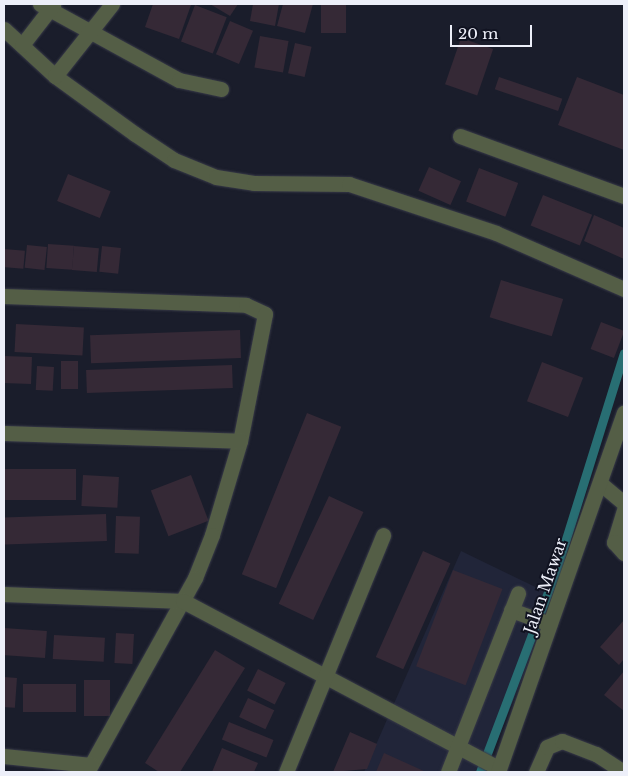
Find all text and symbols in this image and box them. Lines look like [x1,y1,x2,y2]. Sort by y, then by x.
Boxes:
scale bar [453,15,536,47]
text: 20 m [458,24,498,43]
street label: Jalan Mawar [520,535,570,637]

